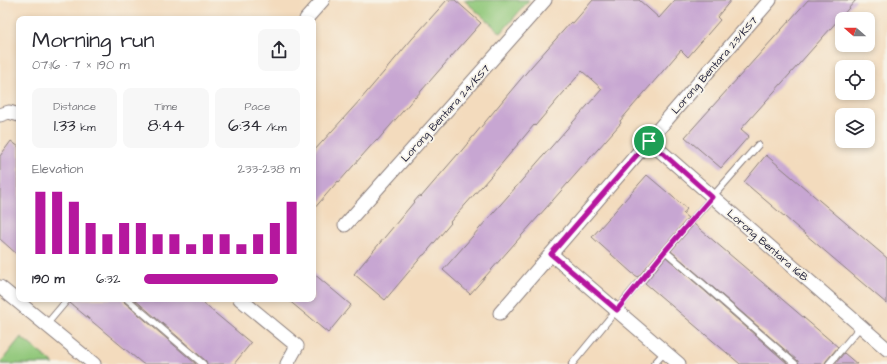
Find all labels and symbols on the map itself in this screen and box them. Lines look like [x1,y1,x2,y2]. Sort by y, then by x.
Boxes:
north arrow [835,12,875,52]
street label: Lorong Bentara 23/KS7 [668,13,762,118]
street label: Lorong Bentara 24/KS7 [398,61,494,166]
pin [632,124,666,158]
street label: Lorong Bentara 16B [723,206,812,286]

